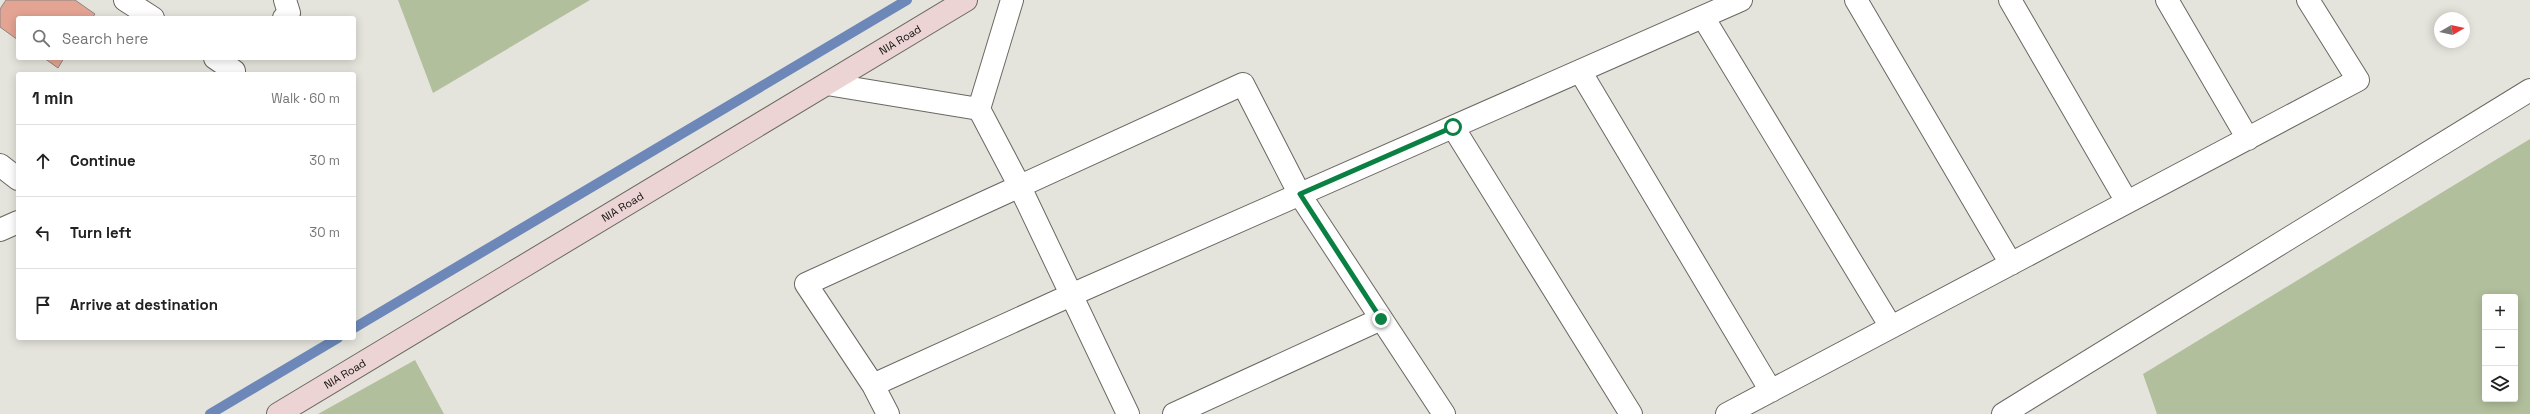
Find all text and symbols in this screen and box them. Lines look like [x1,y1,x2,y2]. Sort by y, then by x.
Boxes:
north arrow [2434,12,2470,48]
search box [16,16,356,60]
street label: NIA Road [876,22,924,58]
icon: search [30,27,52,49]
text: Search here [62,29,148,48]
text: 1 min [32,87,74,109]
text: Walk · 60 m [271,90,340,107]
route start [1444,118,1462,136]
icon: ahead [32,150,54,172]
text: Continue [70,151,136,170]
text: 30 m [309,152,340,169]
street label: NIA Road [599,189,646,225]
icon: left [32,222,54,244]
text: Turn left [70,223,132,242]
text: 30 m [309,224,340,241]
icon: arrive [32,294,54,316]
map controls [2482,294,2518,402]
button: + [2482,294,2518,330]
text: Arrive at destination [70,295,218,314]
route end [1372,310,1390,328]
button: − [2482,330,2518,366]
street label: NIA Road [321,356,368,392]
button: layers [2482,366,2518,402]

